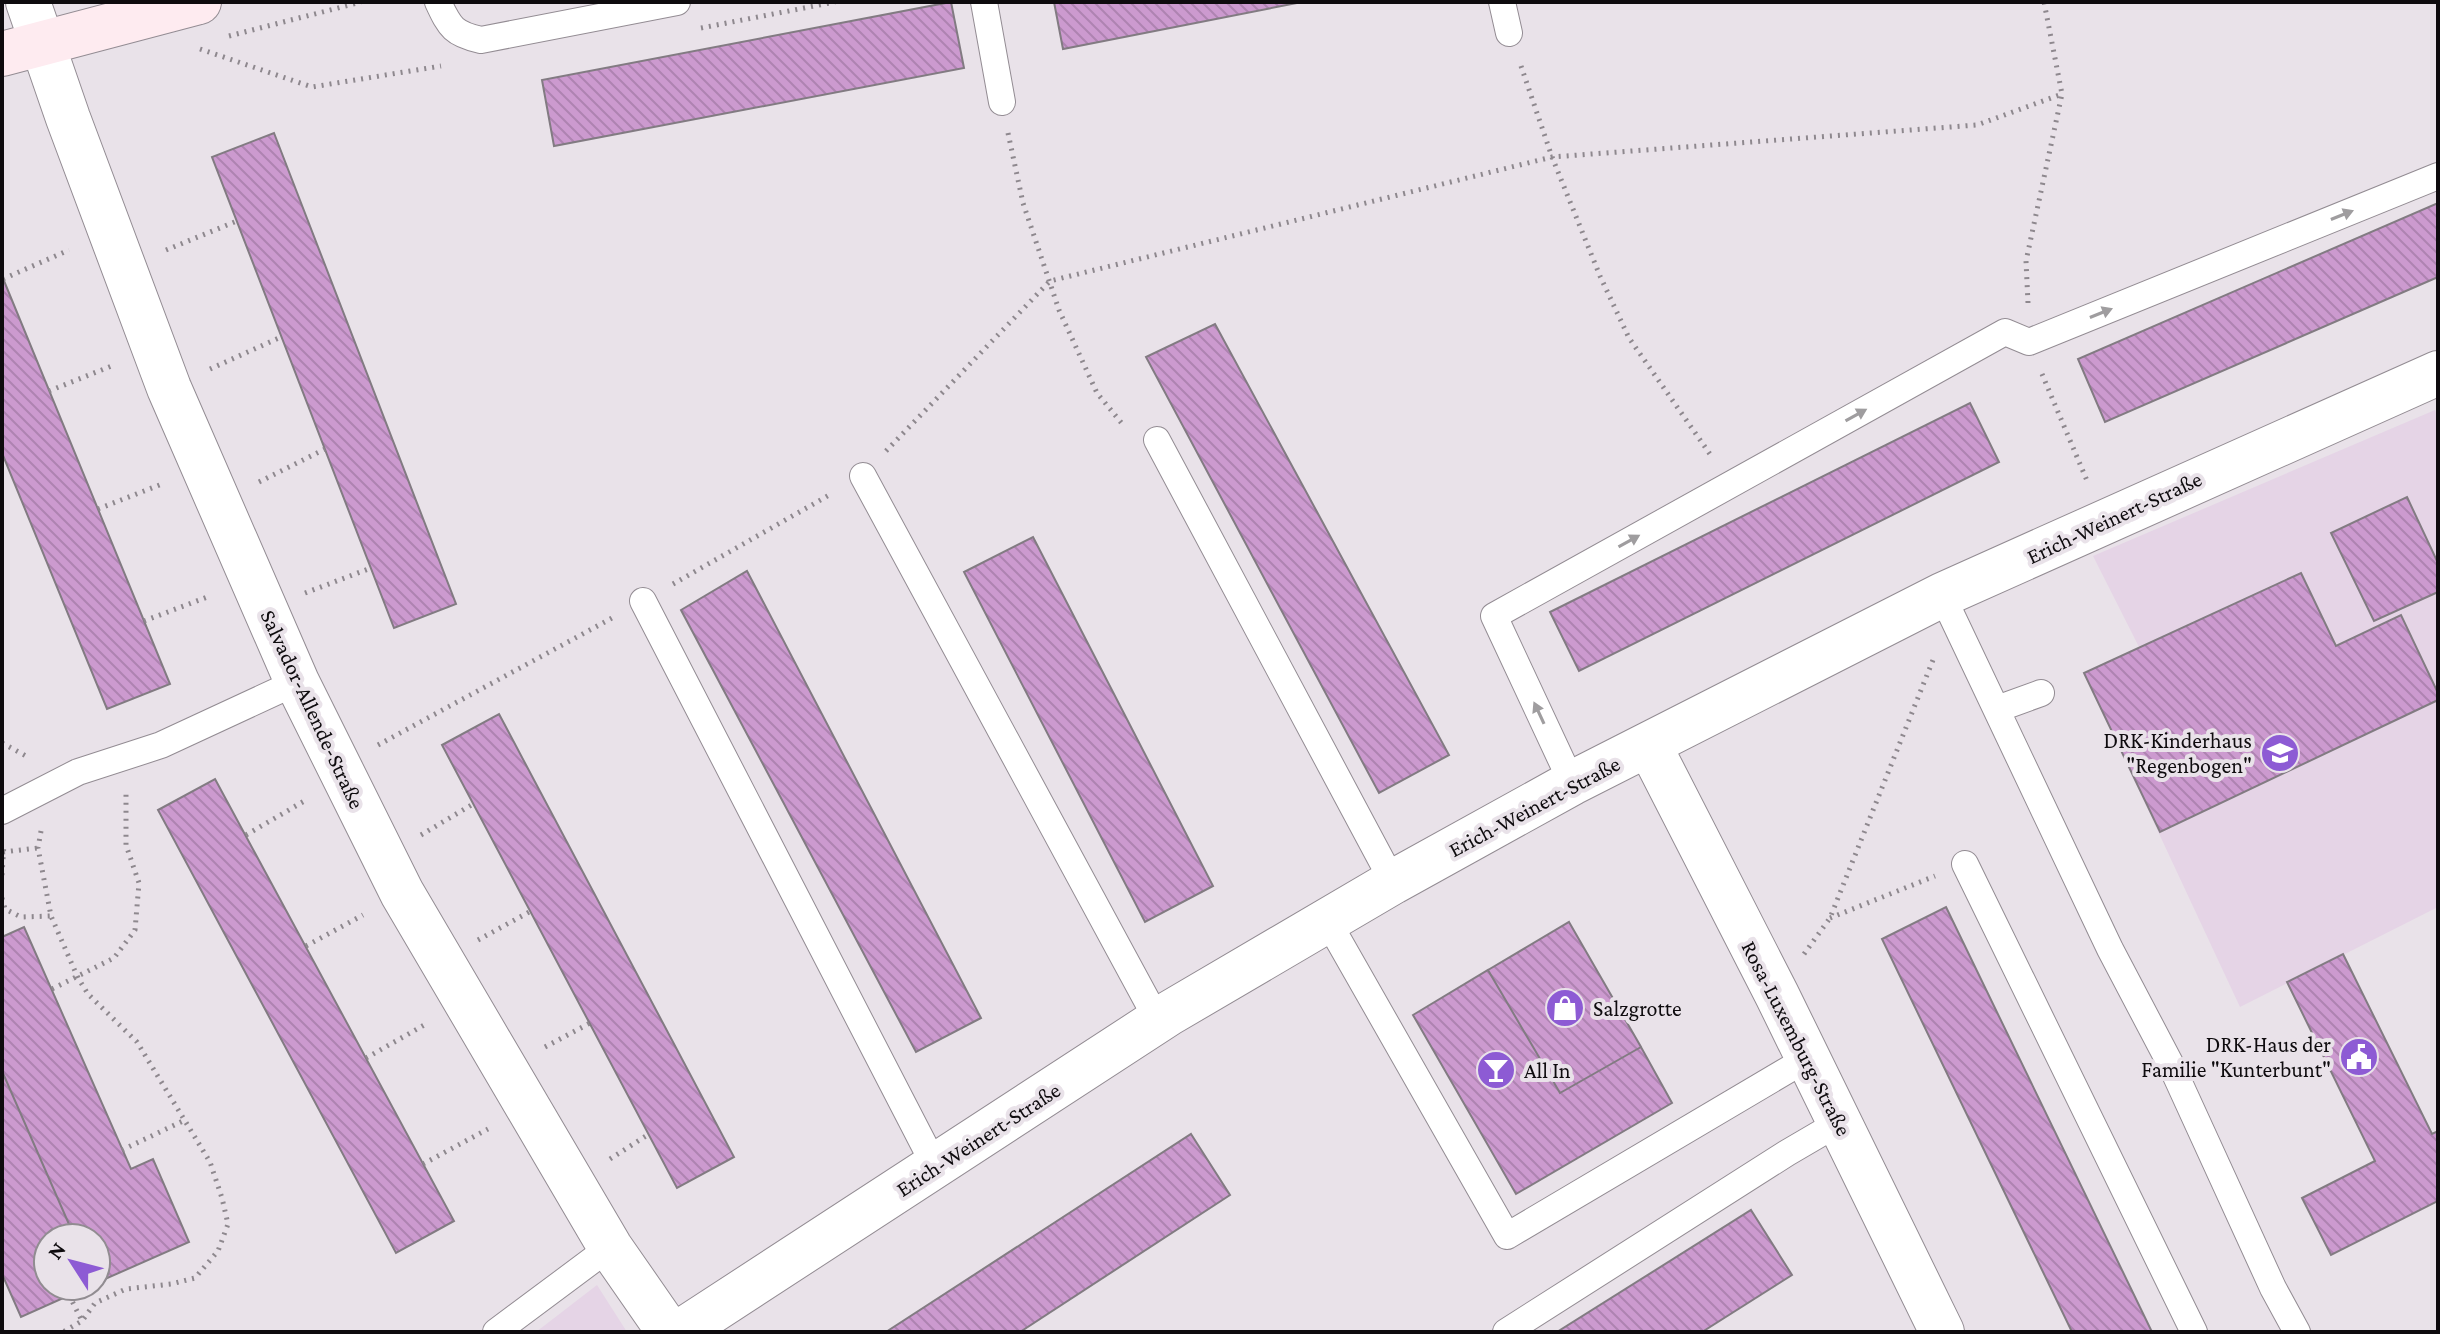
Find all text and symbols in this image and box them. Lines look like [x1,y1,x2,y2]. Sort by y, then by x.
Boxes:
one-way arrow [2330,208,2354,221]
one-way arrow [2089,306,2113,319]
one-way arrow [1844,408,1867,422]
street label: Erich-Weinert-Straße [2023,466,2206,569]
one-way arrow [1617,534,1640,548]
street label: Salvador-Allende-Straße [255,606,370,813]
one-way arrow [1532,701,1546,724]
place label: DRK-Kinderhaus "Regenbogen" [2104,728,2252,778]
school or university icon: DRK-Kinderhaus "Regenbogen" [2259,732,2301,774]
street label: Erich-Weinert-Straße [1444,751,1624,862]
street label: Rosa-Luxemburg-Straße [1736,937,1857,1140]
shop icon: Salzgrotte [1544,987,1586,1029]
place label: Salzgrotte [1593,996,1682,1021]
place label: DRK-Haus der Familie "Kunterbunt" [2141,1032,2331,1082]
public building icon: DRK-Haus der Familie "Kunterbunt" [2338,1036,2380,1078]
bar icon: All In [1475,1049,1517,1091]
place label: All In [1524,1058,1571,1083]
street label: Erich-Weinert-Straße [892,1077,1065,1202]
north arrow [32,1222,112,1302]
text: N [42,1237,71,1264]

